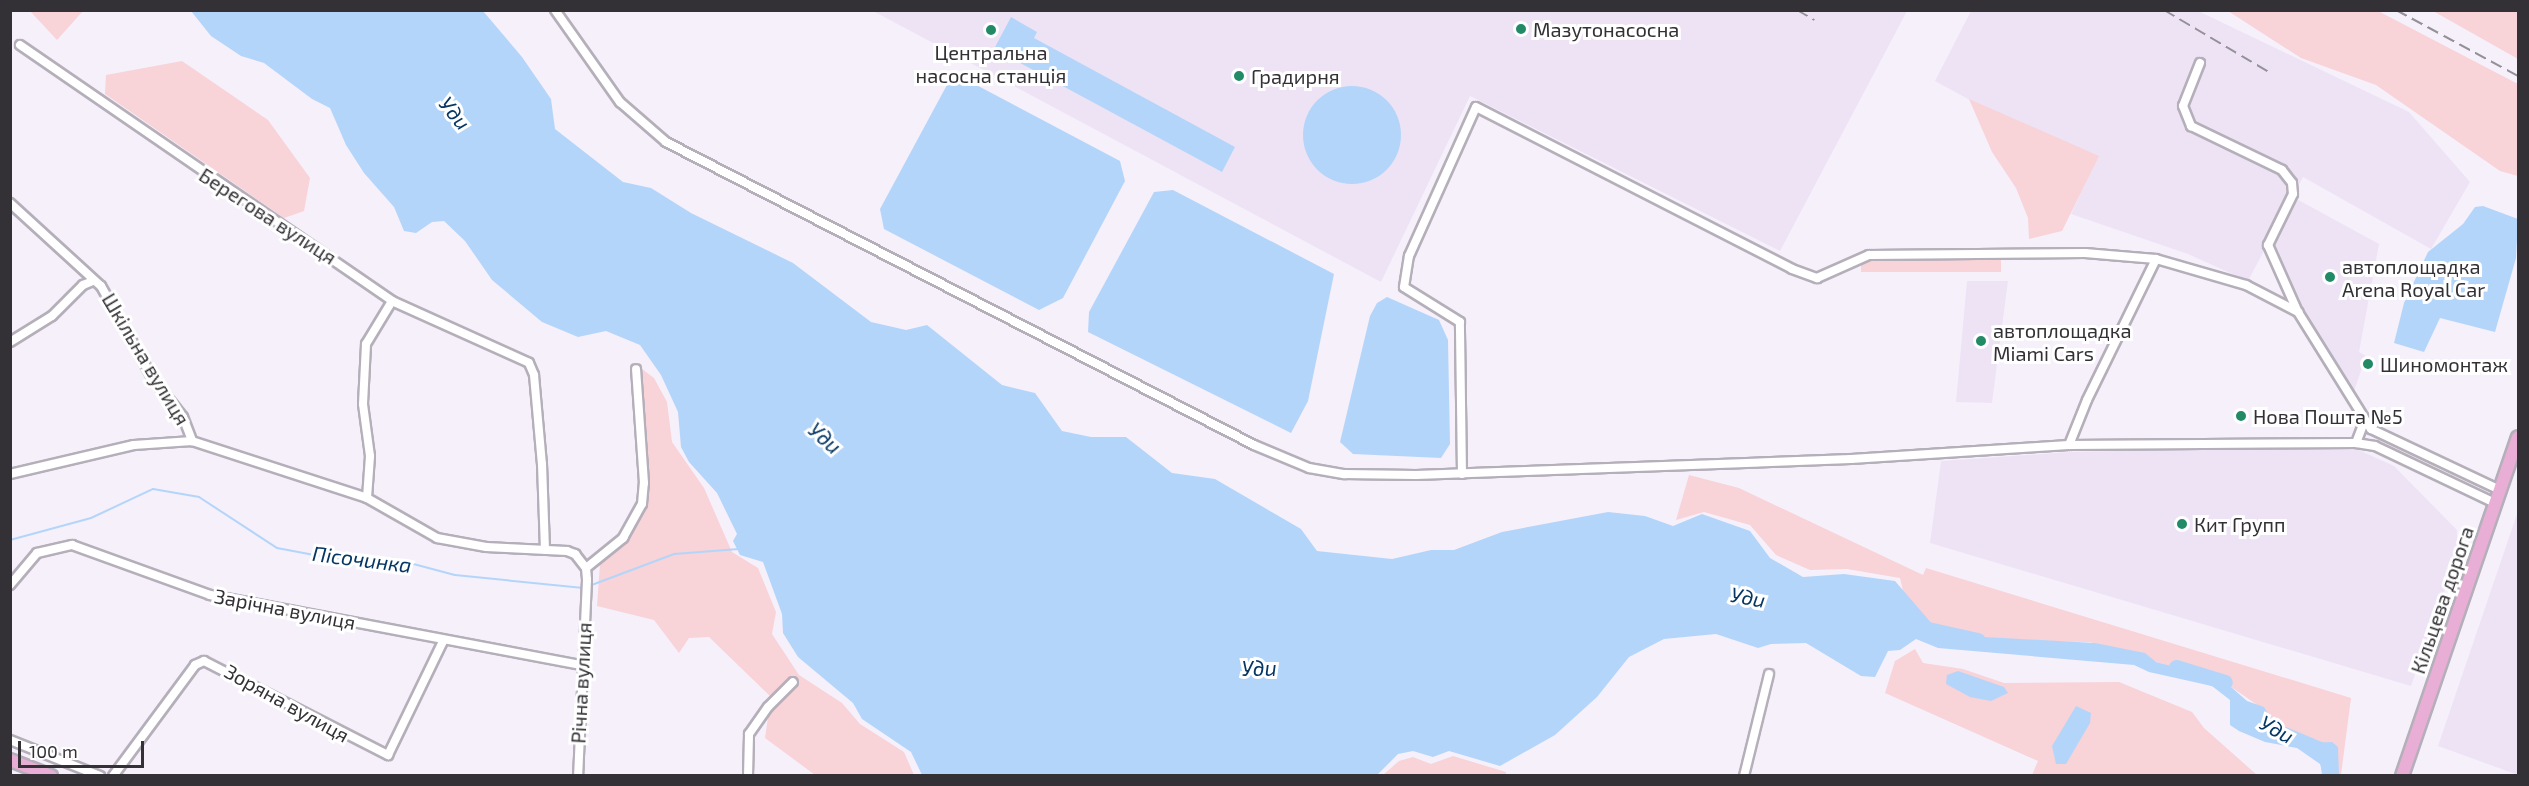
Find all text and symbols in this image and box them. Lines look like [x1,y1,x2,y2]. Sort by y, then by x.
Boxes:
place label: Мазутонасосна [1533,17,1679,41]
marker: Мазутонасосна [1514,22,1528,36]
marker: Центральна насосна станція [984,23,998,37]
place label: Центральна насосна станція [916,40,1066,87]
place label: Градирня [1251,64,1340,88]
marker: Градирня [1232,69,1246,83]
water label: Уди [434,91,476,135]
street label: Берегова вулиця [195,163,341,269]
place label: автоплощадка Arena Royal Car [2342,254,2486,301]
marker: автоплощадка Arena Royal Car [2323,270,2337,284]
street label: Шкільна вулиця [97,289,195,429]
place label: автоплощадка Miami Cars [1993,318,2131,365]
marker: автоплощадка Miami Cars [1974,334,1988,348]
place label: Шиномонтаж [2380,352,2508,376]
marker: Шиномонтаж [2361,357,2375,371]
place label: Нова Пошта №5 [2253,404,2403,428]
marker: Нова Пошта №5 [2234,409,2248,423]
water label: Уди [803,417,847,459]
place label: Кит Групп [2194,512,2286,536]
marker: Кит Групп [2175,517,2189,531]
street label: Кільцева дорога [2406,523,2478,677]
water label: Пісочинка [311,540,413,578]
water label: Уди [1728,581,1768,613]
street label: Зарічна вулиця [212,584,358,634]
street label: Річна вулиця [566,622,596,744]
water label: Уди [1241,655,1277,681]
street label: Зоряна вулиця [221,659,353,747]
water label: Уди [2255,709,2299,749]
scale bar [21,729,147,767]
text: 100 m [29,740,78,762]

